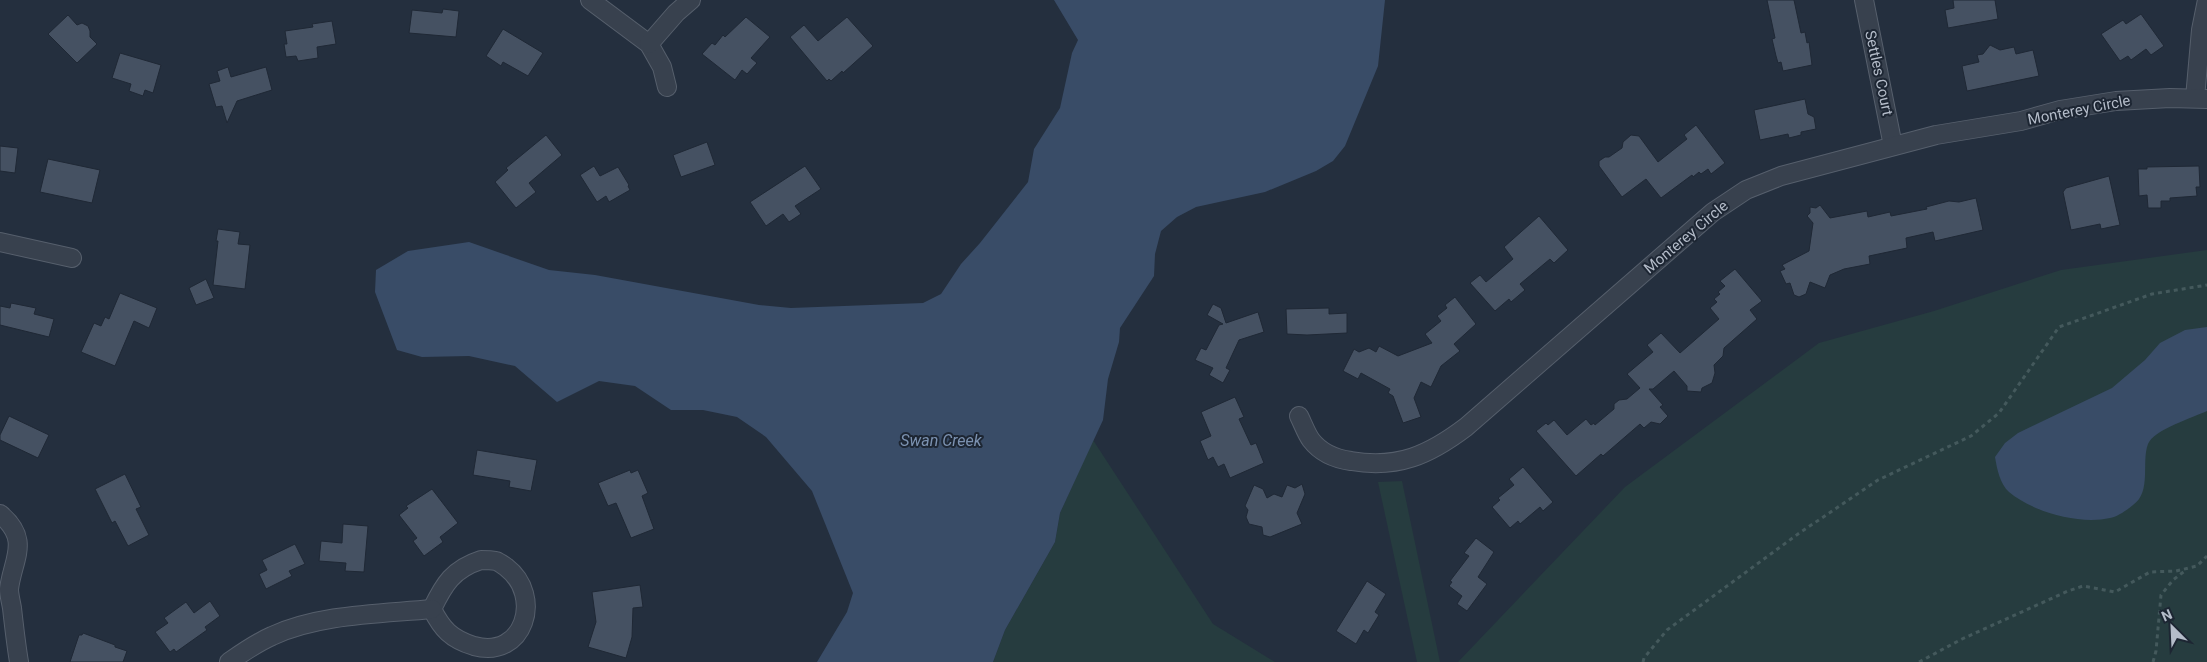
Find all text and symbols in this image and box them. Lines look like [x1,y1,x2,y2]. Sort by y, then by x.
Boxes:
street label: Settles Court [1861,29,1897,117]
street label: Monterey Circle [2026,91,2132,129]
street label: Monterey Circle [1640,197,1732,277]
water label: Swan Creek [900,431,983,450]
north arrow [2147,602,2197,652]
text: N [2159,606,2174,624]

